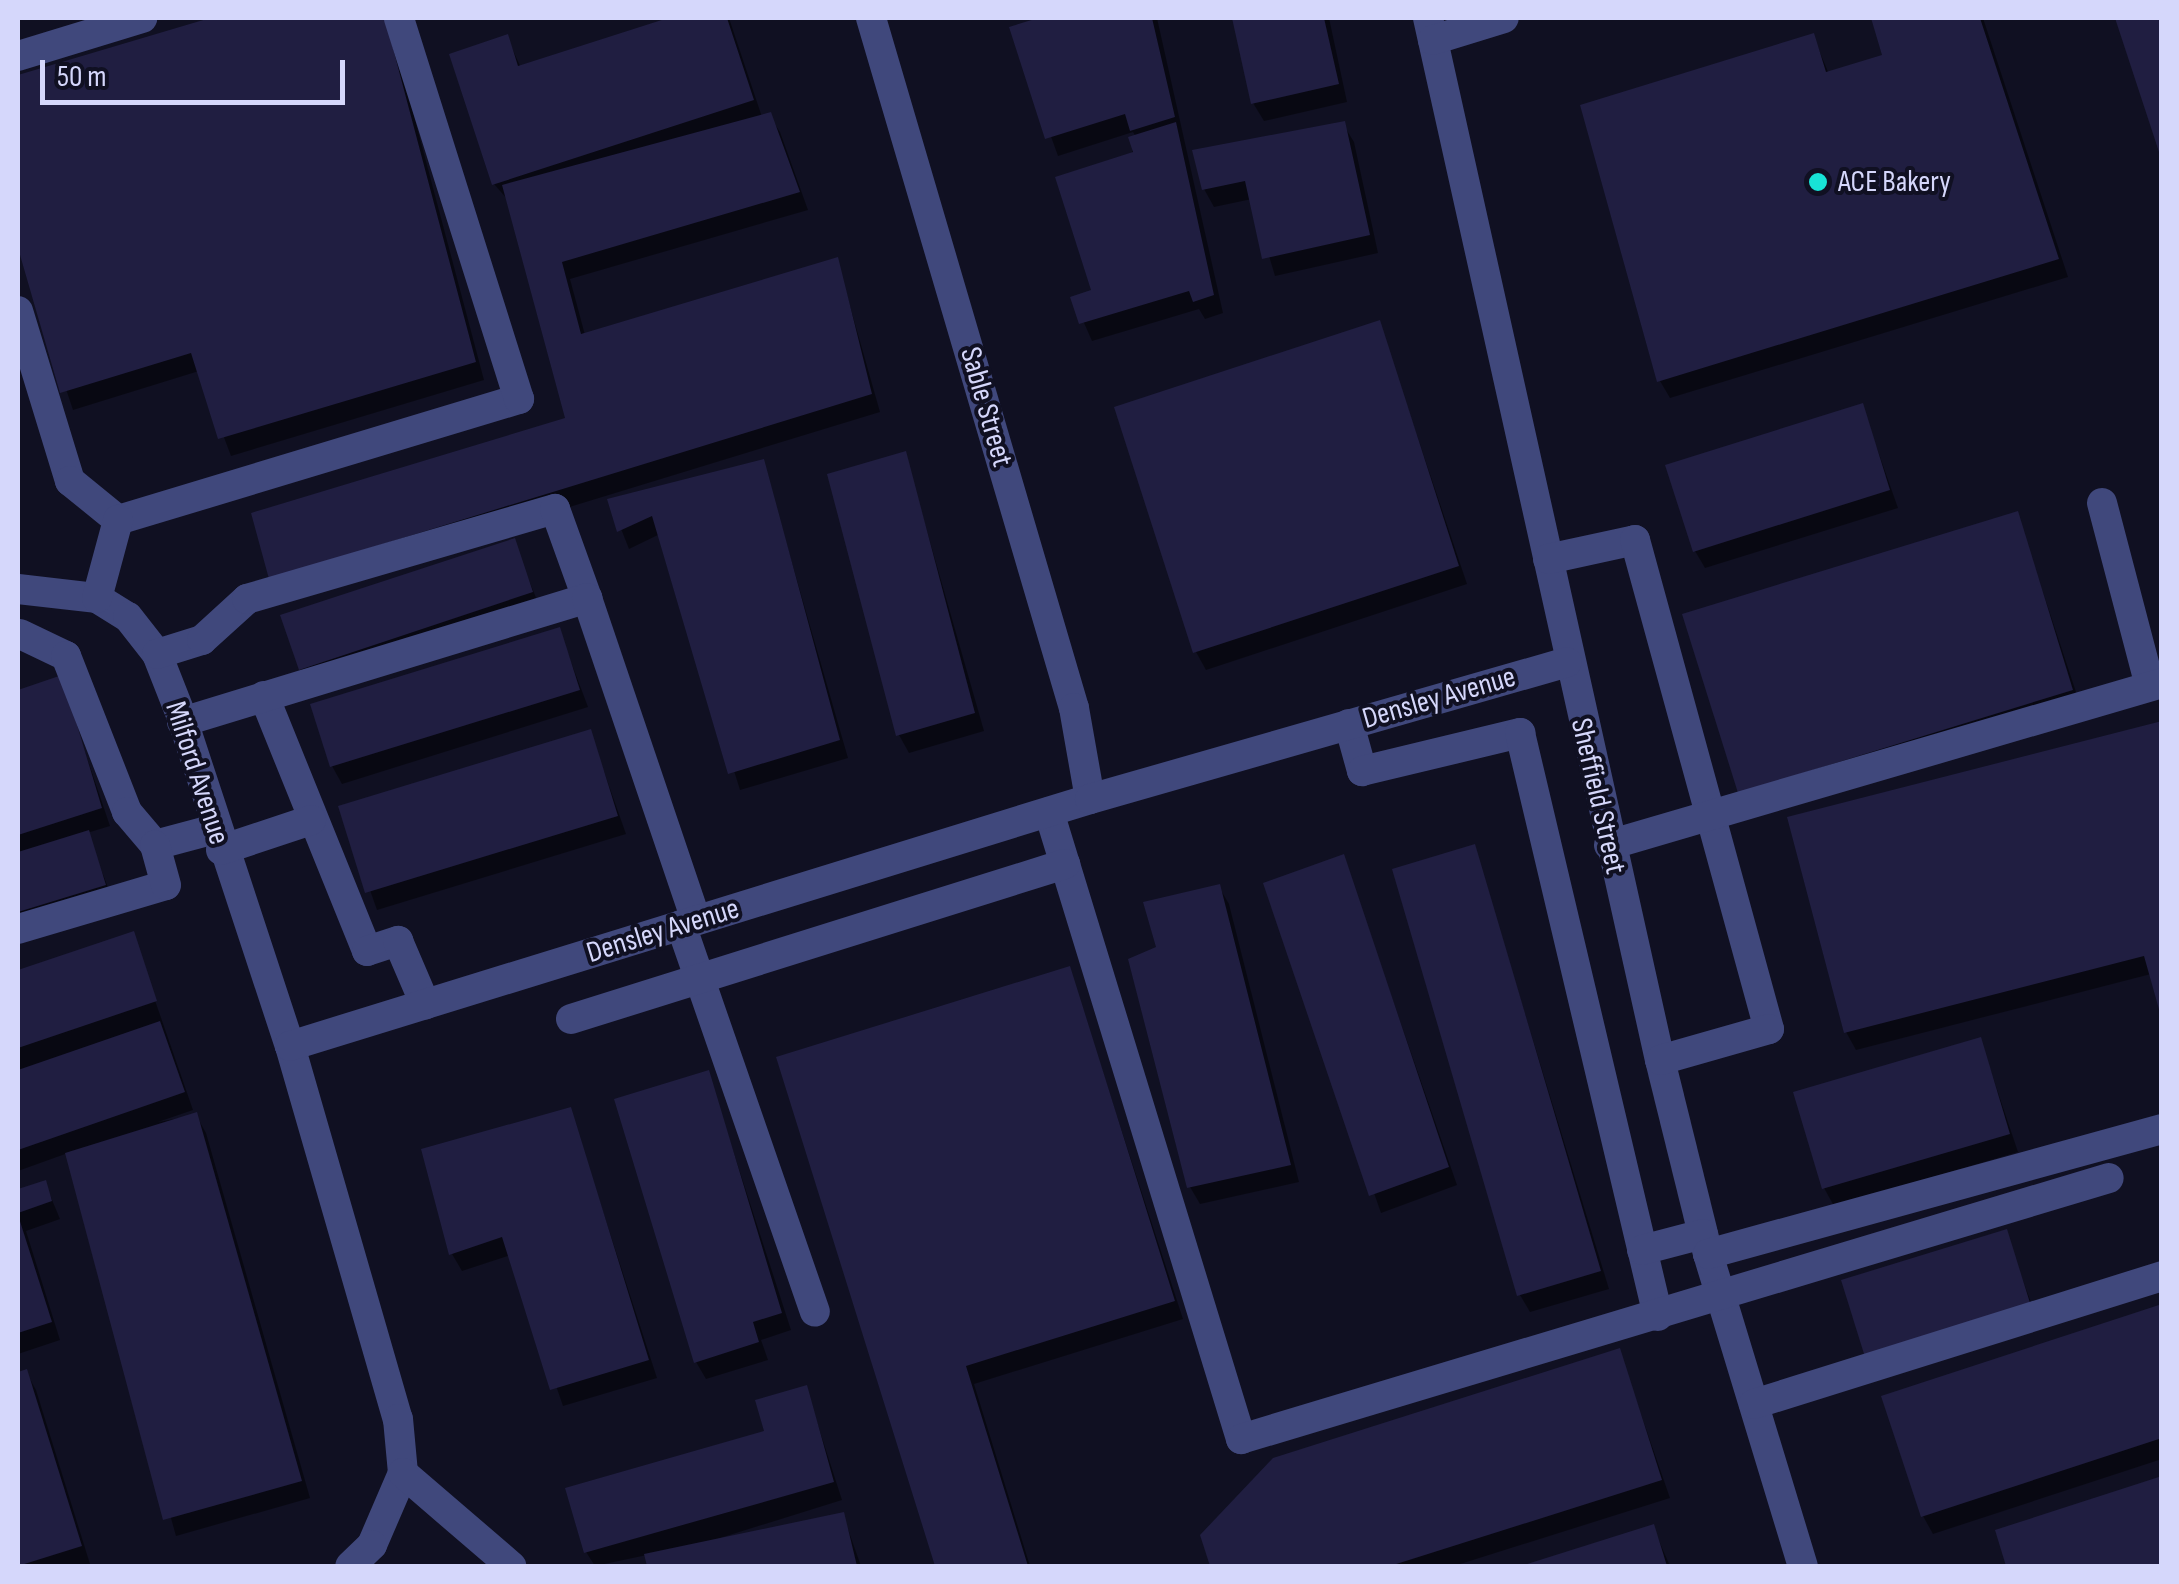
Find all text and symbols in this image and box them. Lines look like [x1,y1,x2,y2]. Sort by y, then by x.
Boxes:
scale bar [45,40,350,102]
text: 50 m [57,59,106,95]
place label: ACE Bakery [1838,164,1951,200]
marker: ACE Bakery [1807,171,1829,193]
street label: Sable Street [952,343,1020,471]
street label: Densley Avenue [1358,659,1520,737]
street label: Milford Avenue [157,697,237,849]
street label: Sheffield Street [1563,715,1633,877]
street label: Densley Avenue [582,891,744,971]

